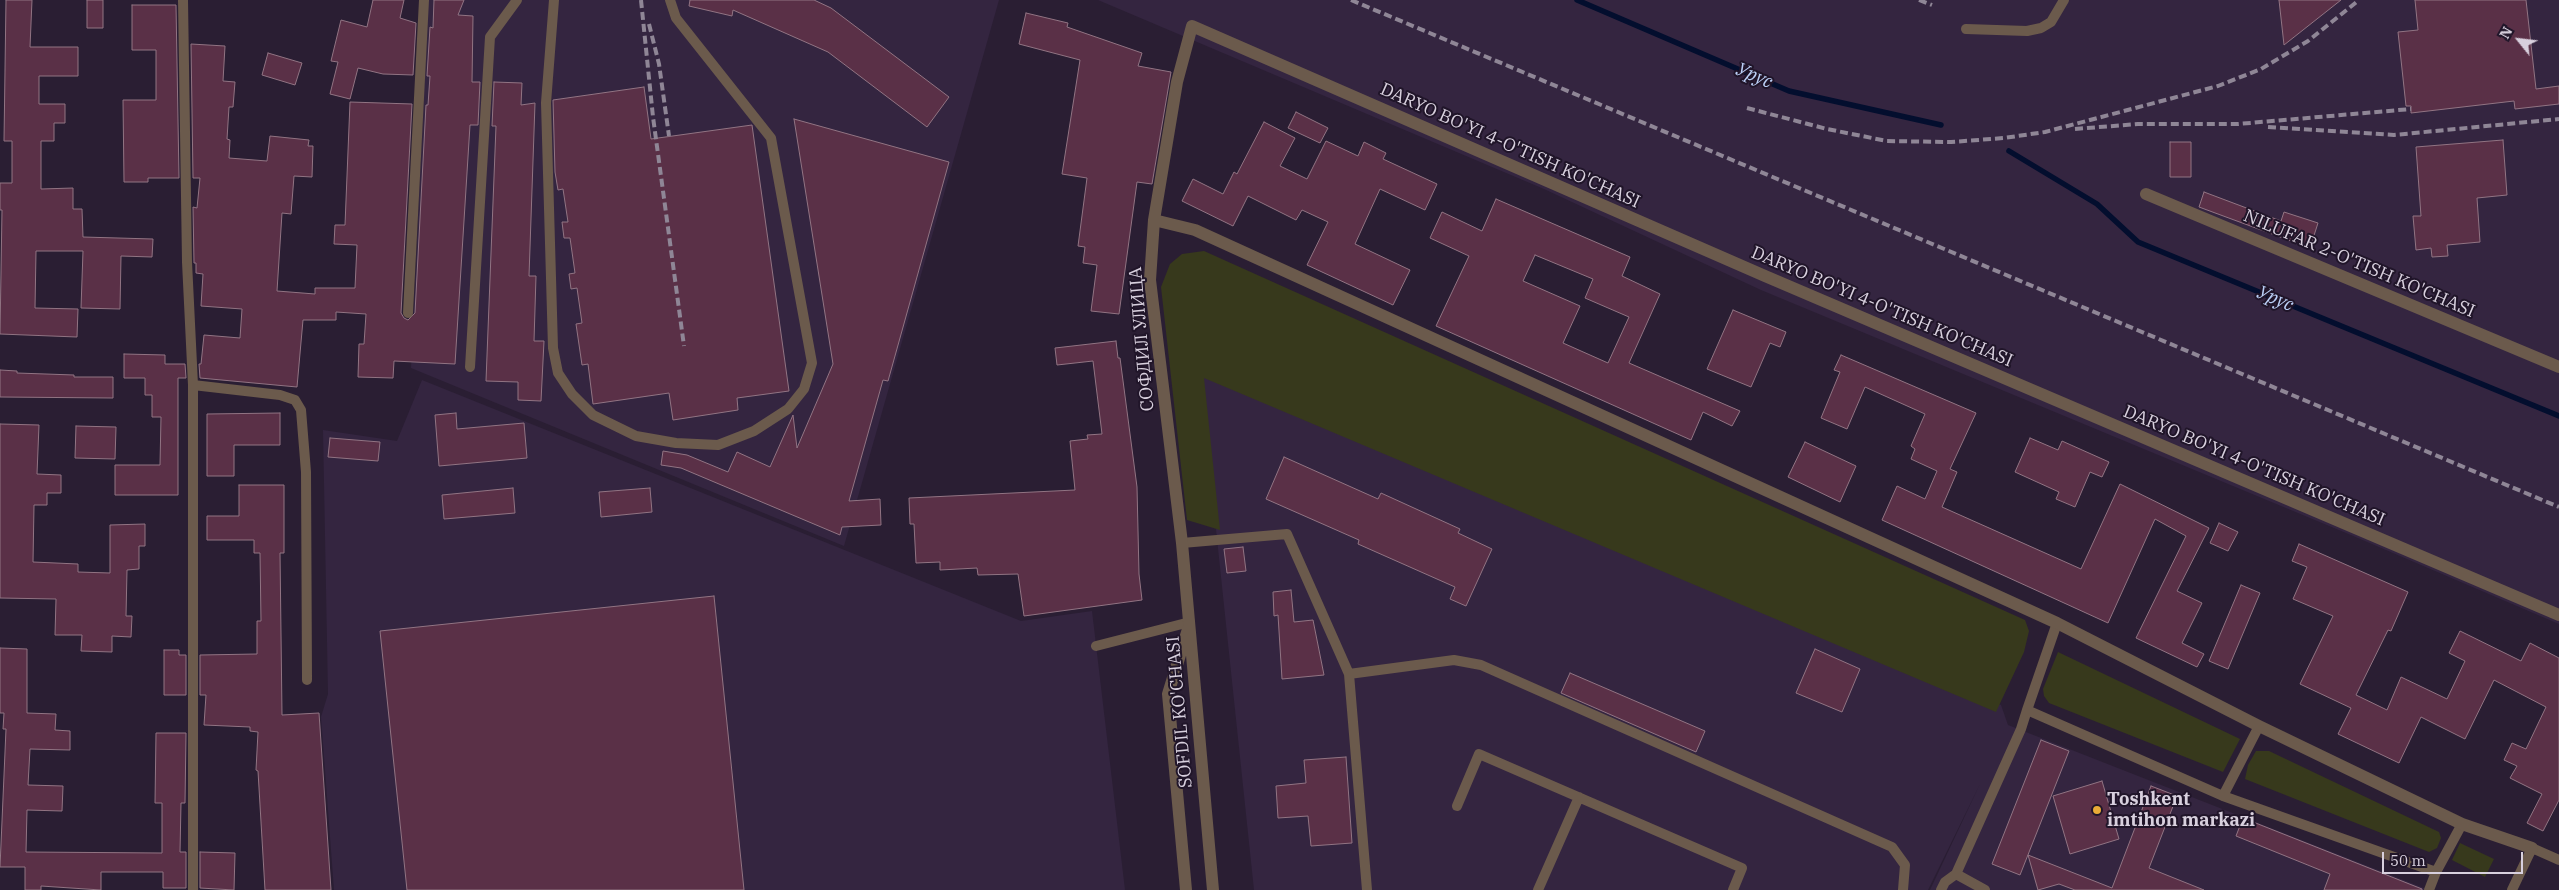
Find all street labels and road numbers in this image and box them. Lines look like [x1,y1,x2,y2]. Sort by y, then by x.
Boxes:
street label: DARYO BO'YI 4-O'TISH KO'CHASI [1377,79,1643,213]
street label: NILUFAR 2-O'TISH KO'CHASI [2240,205,2478,323]
street label: DARYO BO'YI 4-O'TISH KO'CHASI [1748,242,2016,372]
street label: СОФДИЛ УЛИЦА [1125,266,1159,412]
street label: DARYO BO'YI 4-O'TISH KO'CHASI [2120,401,2388,531]
street label: SOFDIL KO'CHASI [1163,635,1197,789]

